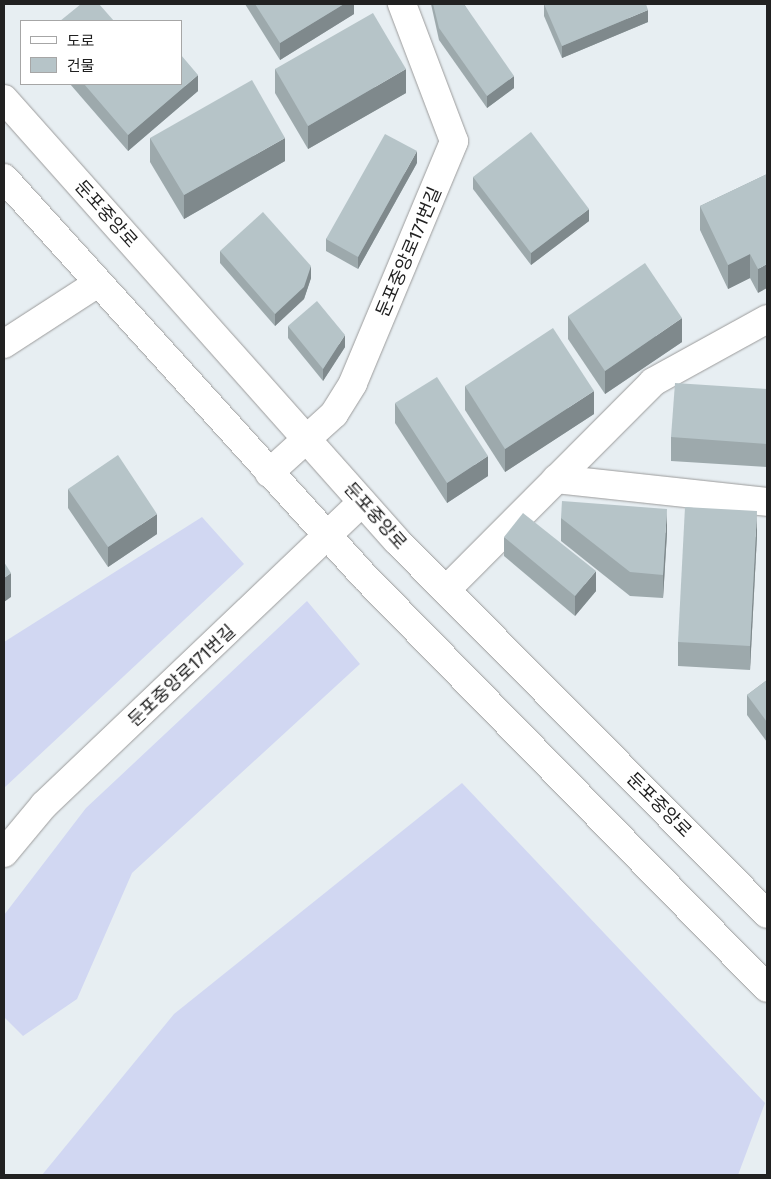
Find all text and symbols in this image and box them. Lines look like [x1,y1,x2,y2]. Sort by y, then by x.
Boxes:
legend [20,20,182,85]
text: 도로 [67,32,95,50]
text: 건물 [67,57,95,75]
street label: 둔포중앙로 [70,176,142,252]
street label: 둔포중앙로171번길 [372,184,446,320]
street label: 둔포중앙로 [339,478,411,554]
street label: 둔포중앙로171번길 [124,621,240,731]
street label: 둔포중앙로 [622,768,696,842]

